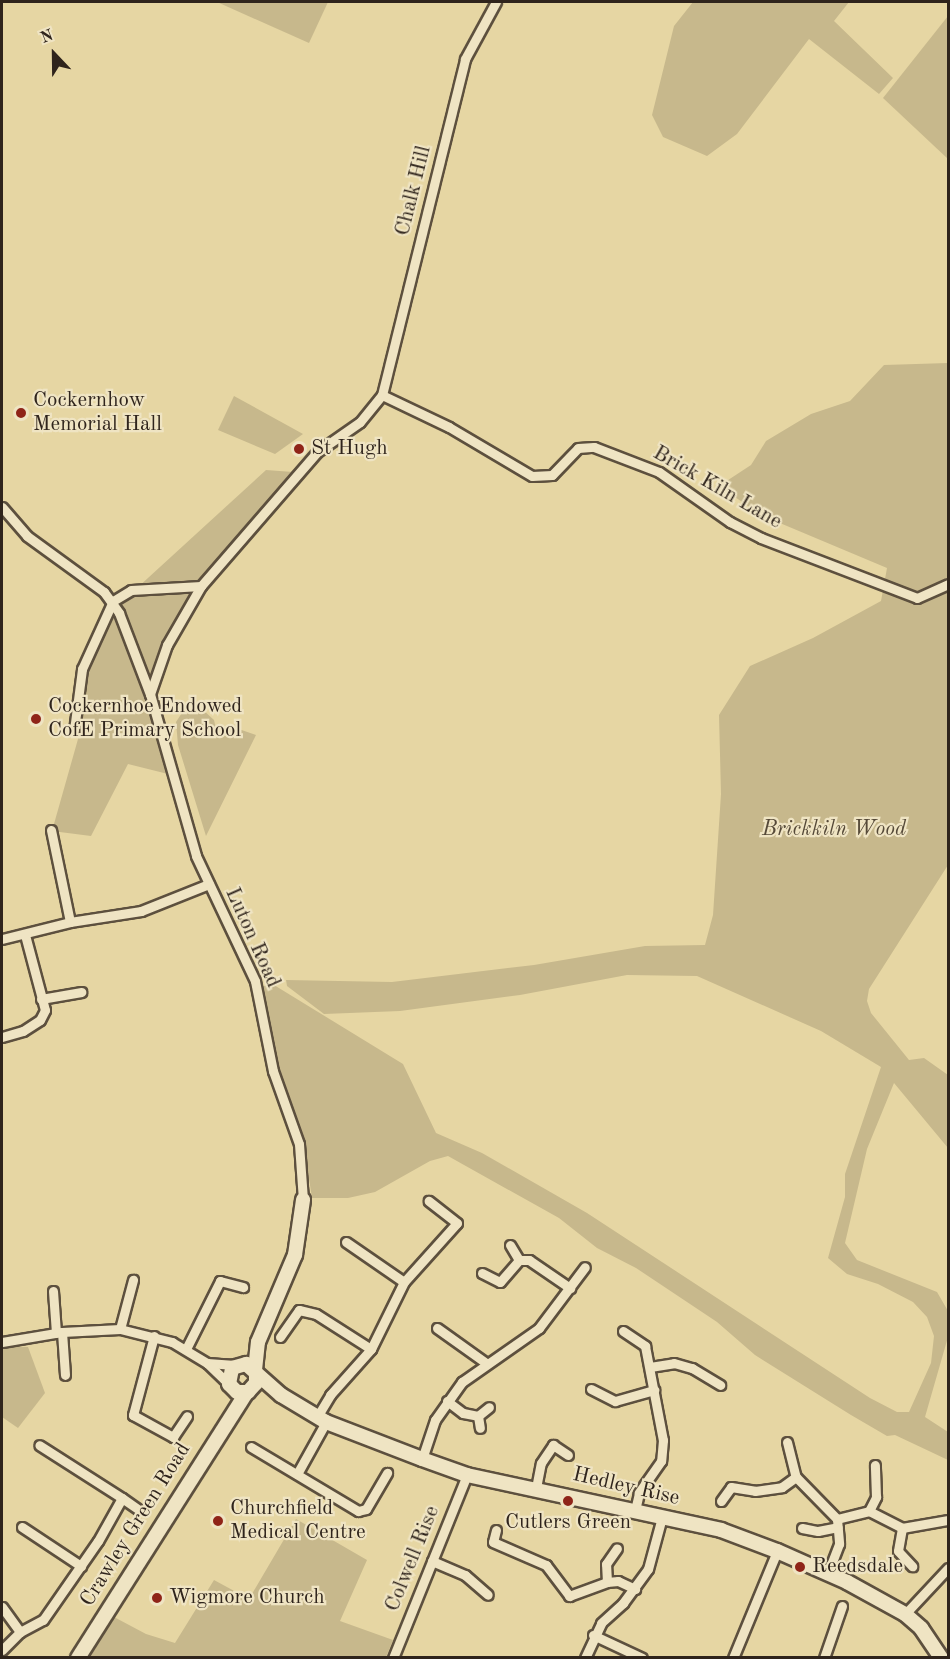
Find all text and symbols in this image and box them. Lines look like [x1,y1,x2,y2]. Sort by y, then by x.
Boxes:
north arrow [24,24,84,84]
text: N [39,28,56,47]
street label: Chalk Hill [391,143,437,239]
place label: Cockernhow Memorial Hall [33,388,162,438]
marker: Cockernhow Memorial Hall [14,406,28,420]
place label: St Hugh [311,436,388,462]
street label: Brick Kiln Lane [648,441,786,535]
marker: St Hugh [292,442,306,456]
place label: Cockernhoe Endowed CofE Primary School [48,694,242,744]
marker: Cockernhoe Endowed CofE Primary School [29,712,43,726]
park label: Brickkiln Wood [762,817,906,843]
street label: Luton Road [219,884,285,992]
street label: Crawley Green Road [75,1439,197,1611]
street label: Hedley Rise [570,1462,682,1512]
marker: Cutlers Green [561,1494,575,1508]
place label: Churchfield Medical Centre [230,1496,366,1546]
street label: Colwell Rise [380,1502,446,1616]
place label: Cutlers Green [505,1510,631,1536]
marker: Churchfield Medical Centre [211,1514,225,1528]
place label: Reedsdale [812,1554,903,1580]
marker: Reedsdale [793,1560,807,1574]
place label: Wigmore Church [169,1585,325,1611]
marker: Wigmore Church [150,1591,164,1605]

